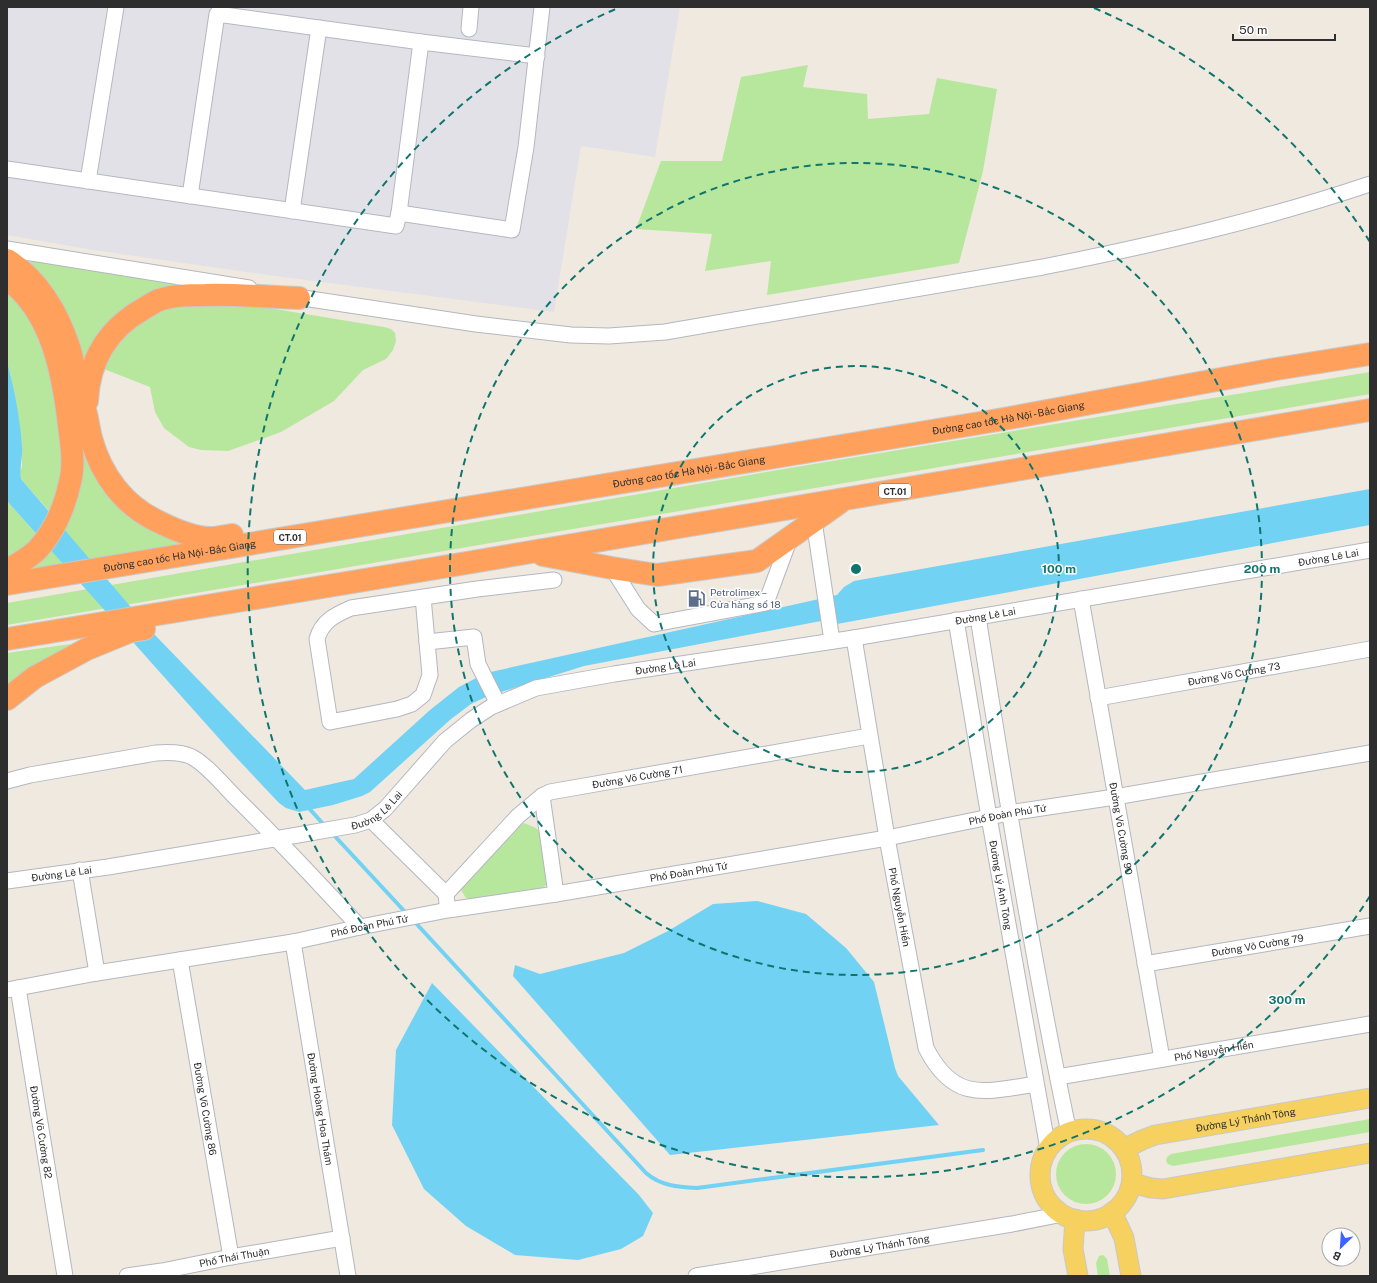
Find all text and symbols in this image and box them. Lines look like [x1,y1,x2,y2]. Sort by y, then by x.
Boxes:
scale bar [1233,16,1335,42]
text: 50 m [1239,23,1267,37]
street label: Đường cao tốc Hà Nội - Bắc Giang [931,398,1085,437]
street label: Đường cao tốc Hà Nội - Bắc Giang [612,453,766,490]
road number: CT.01 [879,484,911,498]
road number: CT.01 [274,530,306,544]
street label: Đường cao tốc Hà Nội - Bắc Giang [102,537,257,574]
street label: Đường Lê Lai [1297,546,1359,568]
centre of rings [849,562,863,576]
text: 100 m [1042,562,1076,576]
text: 200 m [1244,562,1280,576]
place label: Petrolimex – Cửa hàng số 18 [710,586,781,610]
fuel station icon: Petrolimex – Cửa hàng số 18 [687,588,707,608]
street label: Đường Lê Lai [954,605,1016,627]
street label: Đường Lê Lai [634,656,696,677]
street label: Đường Võ Cường 73 [1187,659,1281,688]
street label: Đường Võ Cường 71 [591,763,684,791]
street label: Đường Võ Cường 90 [1107,781,1135,876]
street label: Đường Lê Lai [350,788,404,832]
street label: Phố Đoàn Phú Tứ [967,801,1048,827]
street label: Đường Lý Anh Tông [987,839,1015,931]
street label: Phố Đoàn Phú Tứ [649,859,729,884]
street label: Đường Lê Lai [30,863,93,884]
street label: Phố Nguyễn Hiền [887,867,913,948]
street label: Phố Đoàn Phú Tứ [329,912,409,939]
street label: Đường Võ Cường 79 [1210,931,1305,959]
text: 300 m [1269,993,1306,1007]
street label: Phố Nguyễn Hiền [1173,1038,1255,1063]
street label: Đường Hoàng Hoa Thám [305,1052,336,1166]
street label: Đường Võ Cường 86 [192,1061,219,1156]
street label: Đường Võ Cường 82 [28,1085,55,1180]
street label: Đường Lý Thánh Tông [1195,1105,1296,1134]
north arrow [1321,1227,1361,1267]
street label: Đường Lý Thánh Tông [829,1232,930,1260]
street label: Phố Thái Thuận [198,1245,270,1269]
text: B [1330,1249,1343,1263]

